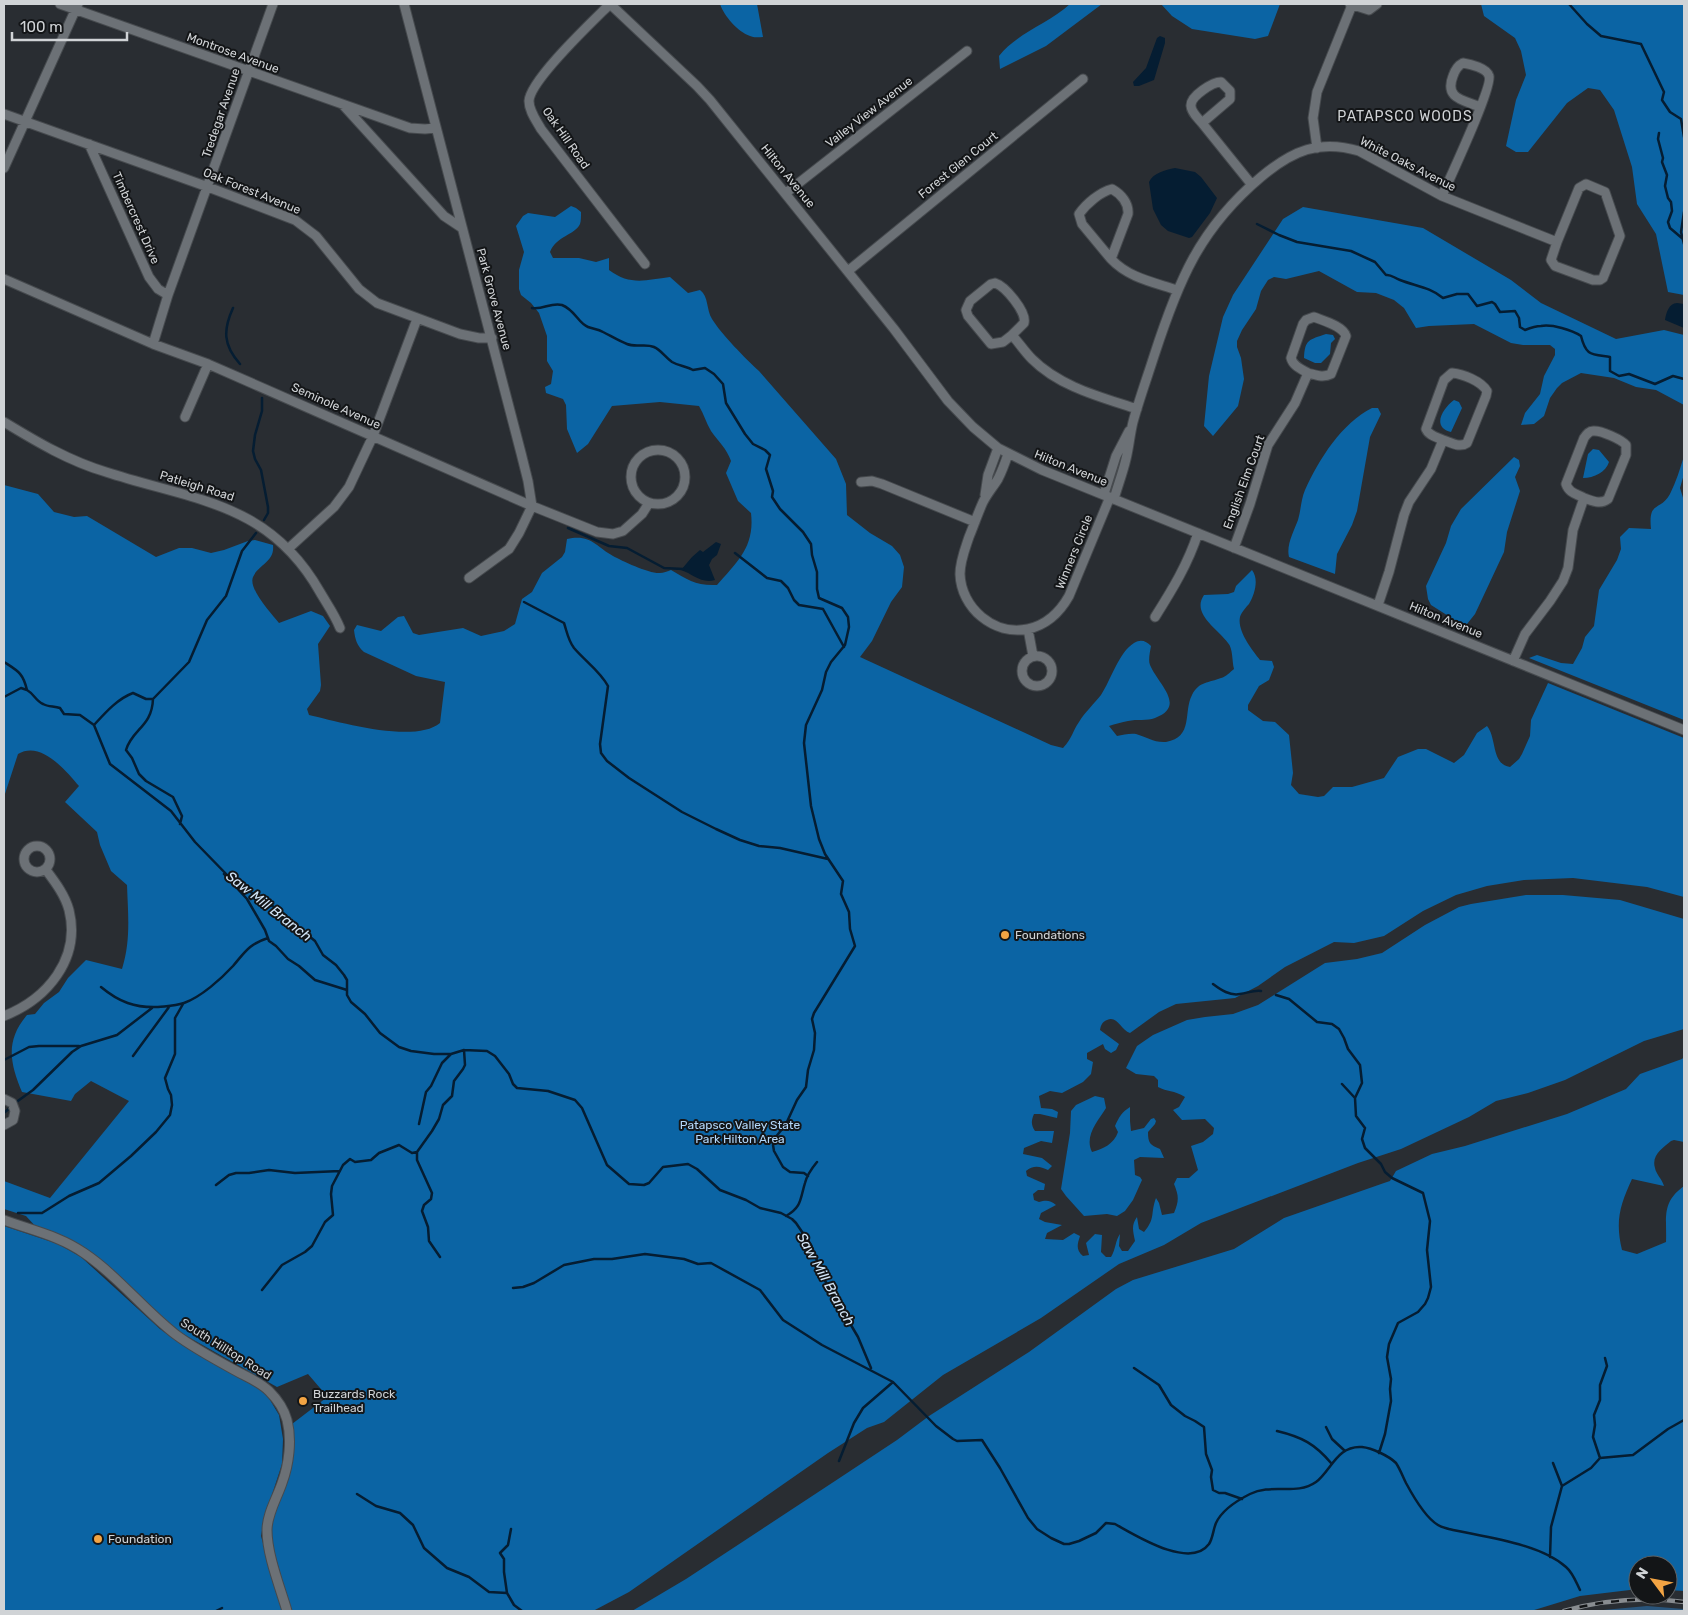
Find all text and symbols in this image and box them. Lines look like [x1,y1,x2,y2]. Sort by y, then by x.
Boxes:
scale bar [12,10,128,42]
text: 100 m [20,18,62,36]
street label: Montrose Avenue [185,30,281,76]
street label: Tredegar Avenue [199,66,243,160]
street label: Valley View Avenue [823,74,915,150]
street label: Oak Hill Road [539,104,593,172]
district label: PATAPSCO WOODS [1337,108,1473,125]
street label: Forest Glen Court [915,129,1001,201]
street label: White Oaks Avenue [1358,134,1459,194]
street label: Hilton Avenue [758,141,818,211]
street label: Oak Forest Avenue [201,165,303,217]
street label: Timbercrest Drive [109,170,163,266]
street label: Park Grove Avenue [474,247,514,352]
street label: Seminole Avenue [289,380,383,432]
street label: English Elm Court [1220,433,1268,531]
street label: Hilton Avenue [1032,447,1110,489]
street label: Patleigh Road [158,468,236,504]
street label: Winners Circle [1053,512,1095,591]
street label: Hilton Avenue [1407,599,1485,641]
water label: Saw Mill Branch [223,868,315,945]
place label: Foundations [1015,928,1085,942]
marker: Foundations [999,929,1011,941]
park label: Patapsco Valley State Park Hilton Area [680,1118,800,1146]
water label: Saw Mill Branch [793,1230,858,1329]
street label: South Hilltop Road [178,1316,274,1382]
place label: Buzzards Rock Trailhead [313,1387,396,1415]
marker: Buzzards Rock Trailhead [297,1395,309,1407]
place label: Foundation [108,1532,172,1546]
marker: Foundation [92,1533,104,1545]
north arrow [1628,1555,1678,1605]
text: N [1633,1565,1652,1582]

